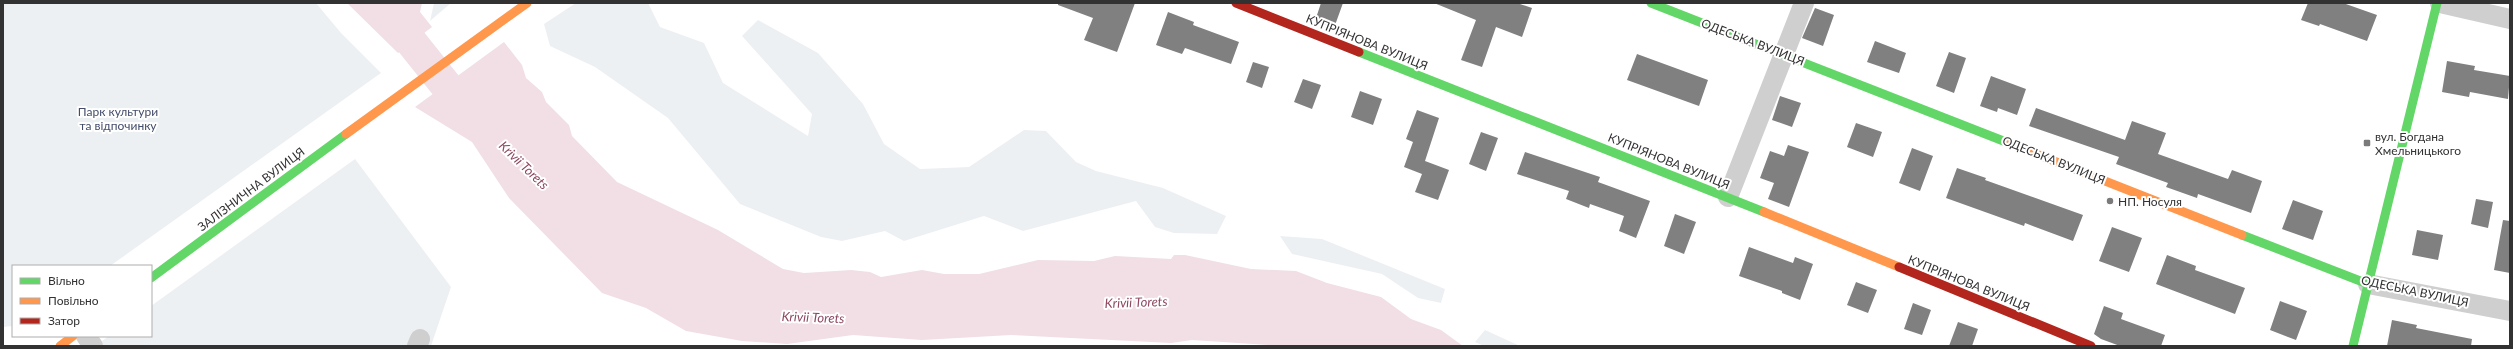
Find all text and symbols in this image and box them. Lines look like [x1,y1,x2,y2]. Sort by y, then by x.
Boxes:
street label: КУПРІЯНОВА ВУЛИЦЯ [1304,11,1430,73]
street label: ОДЕСЬКА ВУЛИЦЯ [1699,15,1807,69]
park label: Парк культури та відпочинку [78,104,158,133]
place label: вул. Богдана Хмельницького [2375,129,2461,158]
street label: КУПРІЯНОВА ВУЛИЦЯ [1606,130,1732,192]
street label: ОДЕСЬКА ВУЛИЦЯ [2000,133,2108,187]
water label: Krivii Torets [496,137,552,193]
marker: вул. Богдана Хмельницького [2362,138,2372,148]
street label: ЗАЛІЗНИЧНА ВУЛИЦЯ [194,144,308,234]
place label: НП. Носуля [2118,194,2182,209]
marker: НП. Носуля [2105,196,2115,206]
street label: КУПРІЯНОВА ВУЛИЦЯ [1906,252,2032,314]
legend [12,265,152,337]
street label: ОДЕСЬКА ВУЛИЦЯ [2360,272,2470,310]
text: Вільно [48,273,85,288]
text: Повільно [48,293,99,308]
water label: Krivii Torets [1104,293,1168,311]
water label: Krivii Torets [781,308,845,326]
text: Затор [48,313,80,328]

